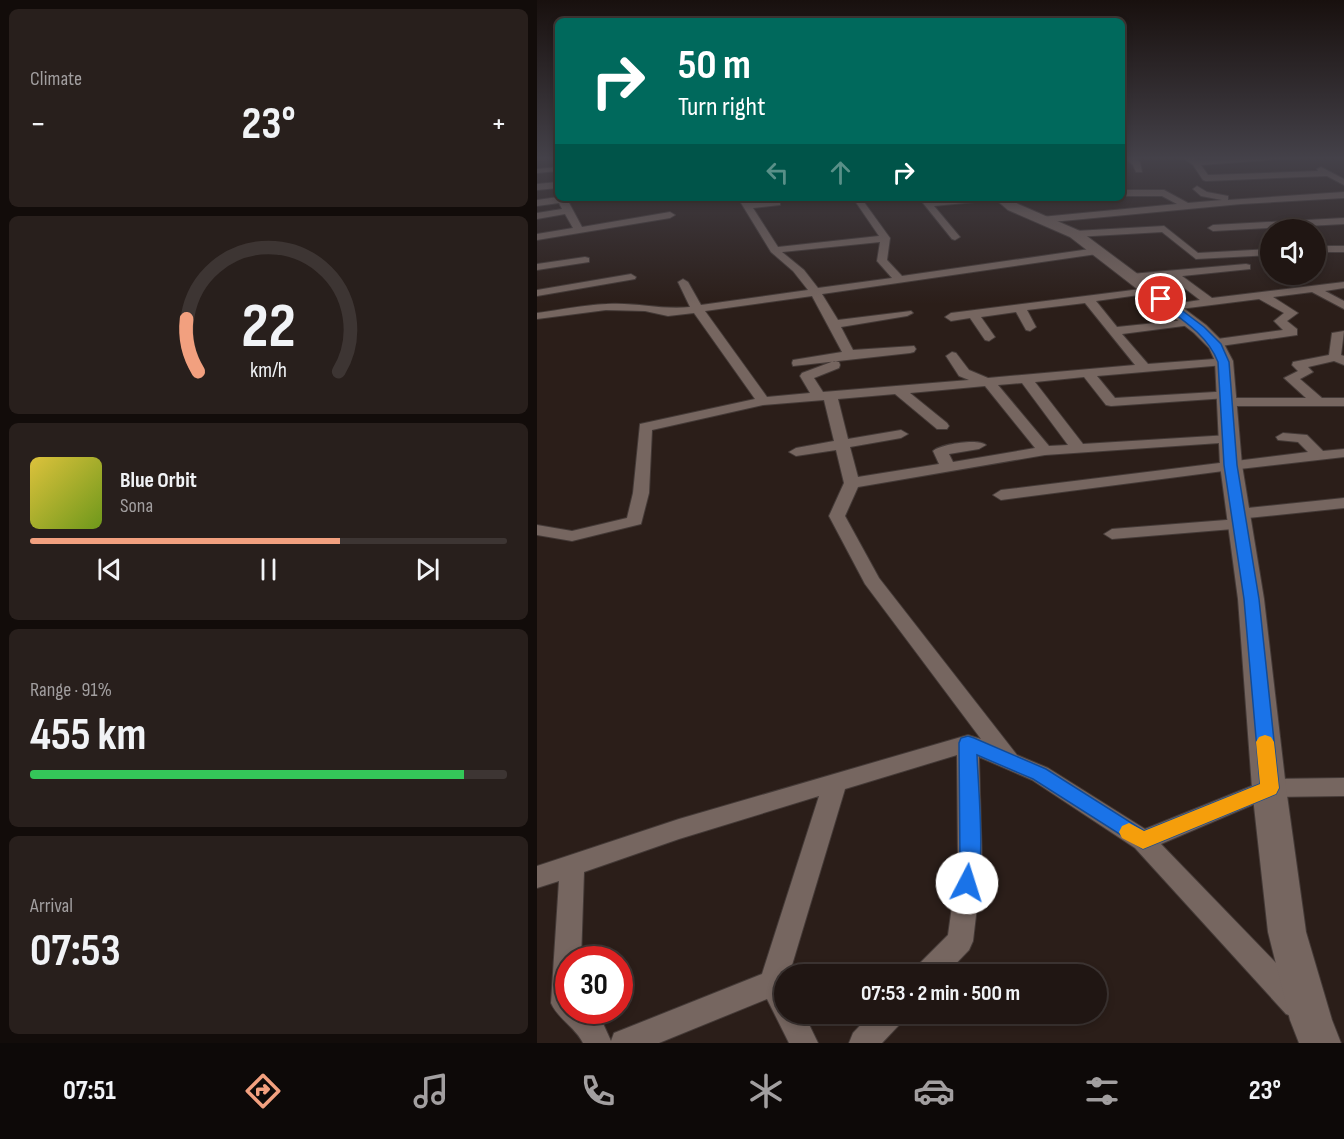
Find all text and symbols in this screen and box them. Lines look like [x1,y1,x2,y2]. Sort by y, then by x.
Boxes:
text: 50 m [678,40,751,91]
icon: right [579,42,657,120]
text: Climate [30,67,82,91]
text: Turn right [678,91,765,123]
text: 23° [241,97,296,152]
text: − [30,104,46,144]
text: + [491,104,507,144]
icon: left [761,156,794,189]
icon: ahead [824,156,857,189]
icon: right [887,156,920,189]
map controls [1260,219,1326,285]
button: sound [1260,219,1326,285]
pin [1135,273,1186,324]
icon: arrive [1144,282,1177,315]
text: 22 [241,290,296,365]
text: km/h [250,358,287,383]
text: Blue Orbit [120,467,197,494]
text: Sona [120,494,153,518]
icon: previous [93,553,126,586]
icon: pause [252,553,285,586]
icon: next [411,553,444,586]
text: Range · 91% [30,678,112,702]
text: 455 km [30,708,146,763]
position arrow [935,851,999,915]
text: Arrival [30,894,73,918]
text: 07:53 [30,924,121,979]
speed limit sign: 30 [555,946,633,1024]
text: 07:53 · 2 min · 500 m [861,980,1020,1007]
icon: directions [242,1070,284,1112]
icon: music [410,1070,452,1112]
icon: phone [577,1070,619,1112]
icon: climate [745,1070,787,1112]
icon: car [913,1070,955,1112]
icon: filters [1081,1070,1123,1112]
text: 07:51 [63,1075,116,1107]
text: 23° [1249,1075,1281,1107]

